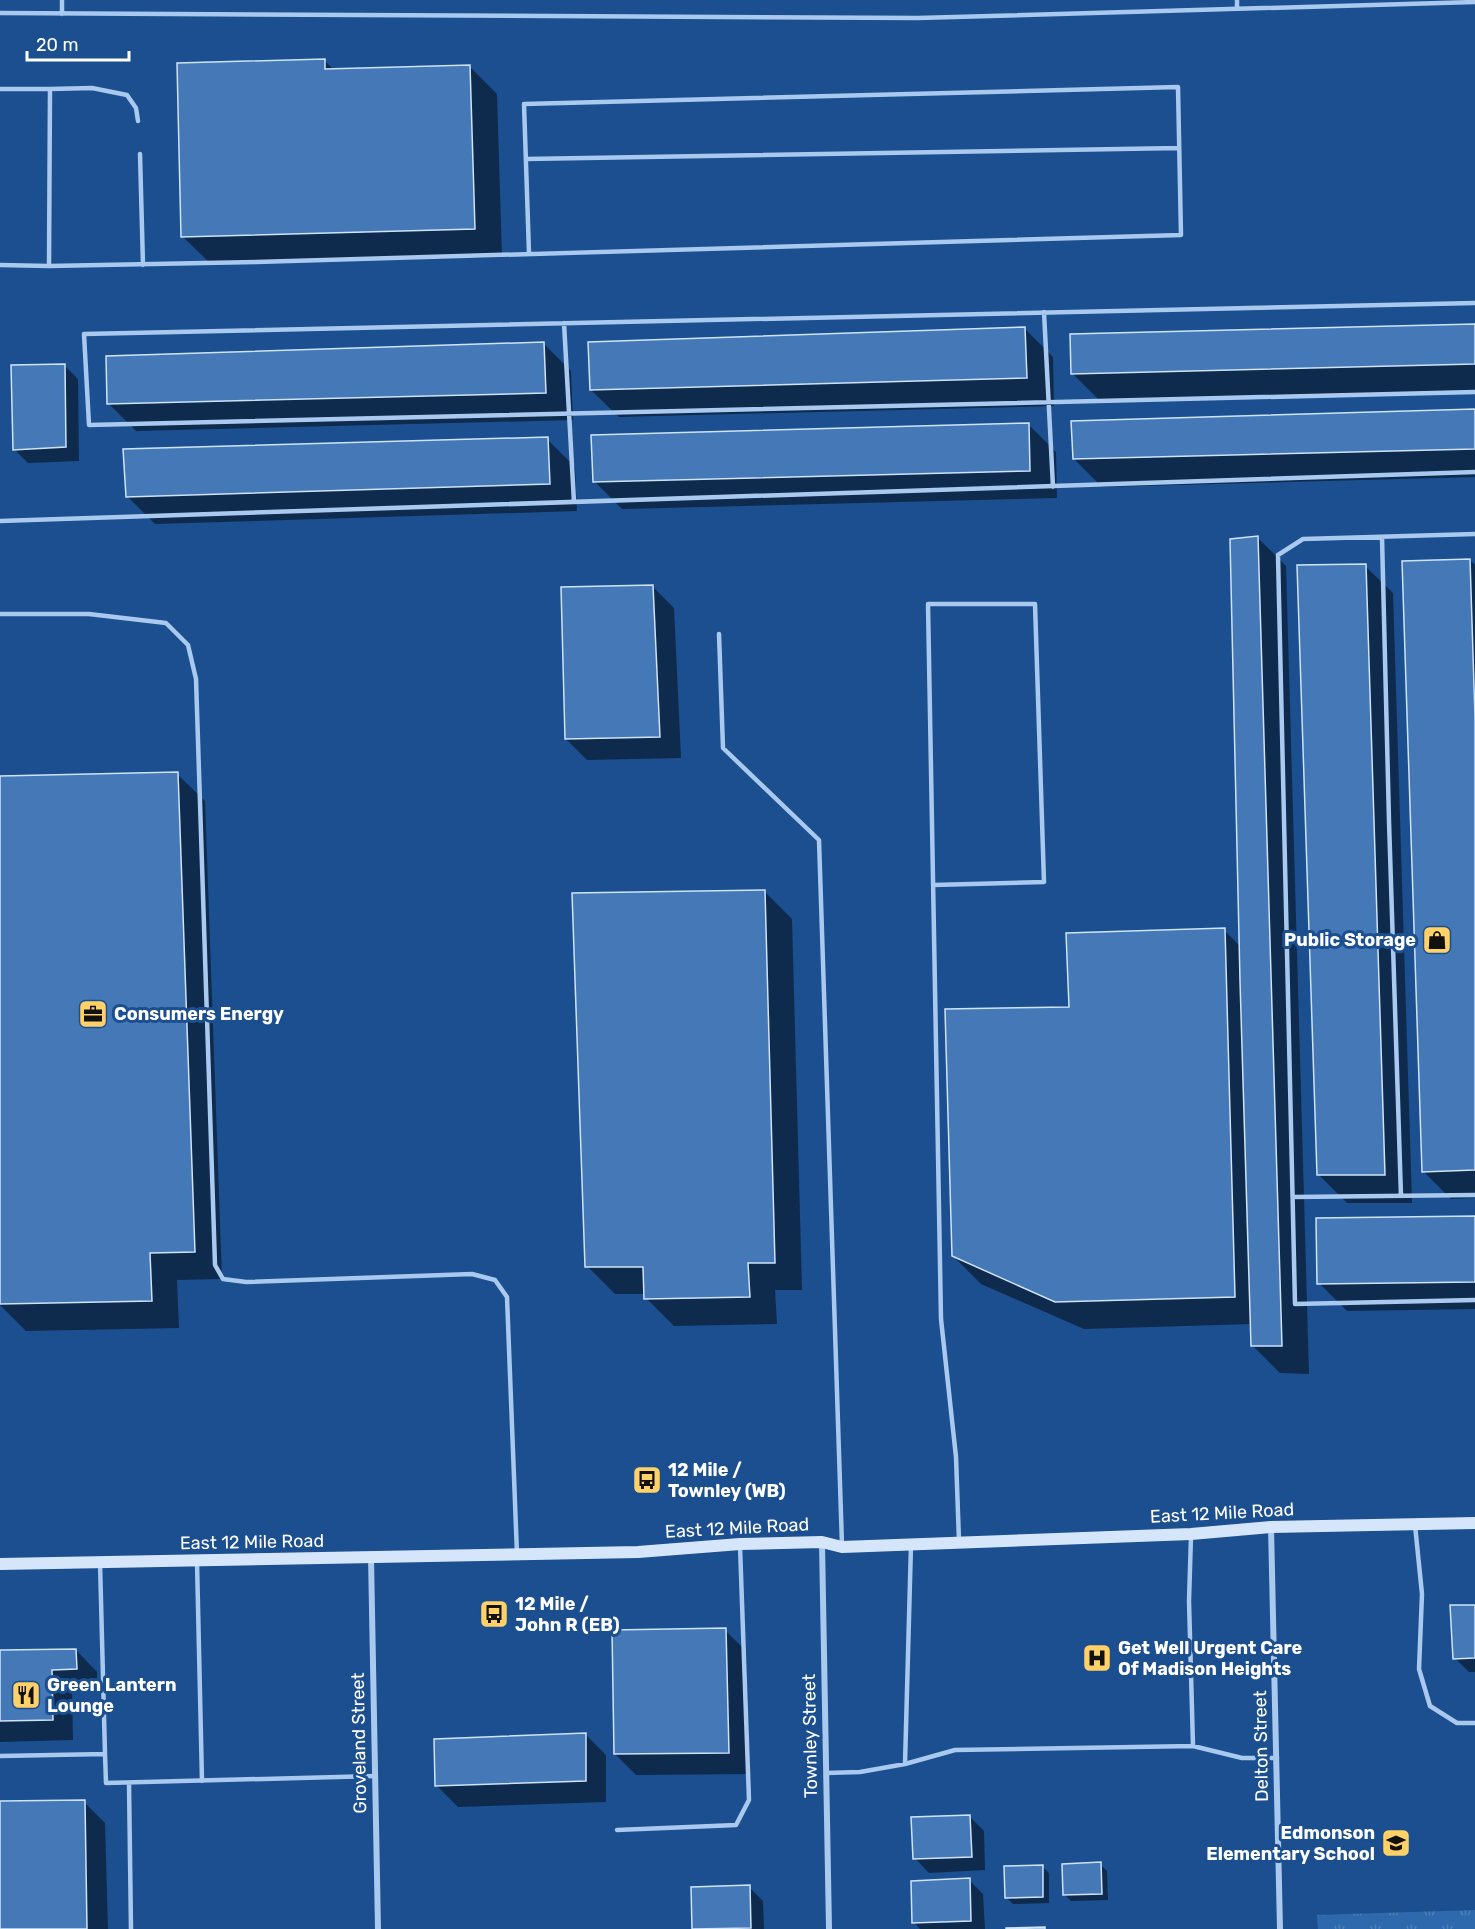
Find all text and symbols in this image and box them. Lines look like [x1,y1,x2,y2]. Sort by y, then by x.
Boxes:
scale bar [27,24,129,62]
text: 20 m [36,34,78,56]
shop icon: Public Storage [1421,924,1453,956]
place label: Public Storage [1284,929,1416,951]
office icon: Consumers Energy [77,998,109,1030]
place label: Consumers Energy [114,1003,284,1025]
place label: 12 Mile / Townley (WB) [668,1459,786,1502]
bus stop icon: 12 Mile / Townley (WB) [631,1464,663,1496]
street label: East 12 Mile Road [1149,1498,1295,1528]
street label: East 12 Mile Road [664,1513,810,1543]
street label: East 12 Mile Road [180,1530,324,1554]
place label: 12 Mile / John R (EB) [515,1593,620,1636]
bus stop icon: 12 Mile / John R (EB) [478,1598,510,1630]
place label: Get Well Urgent Care Of Madison Heights [1118,1637,1302,1680]
hospital icon: Get Well Urgent Care Of Madison Heights [1081,1642,1113,1674]
street label: Groveland Street [347,1672,371,1814]
place label: Green Lantern Lounge [47,1674,177,1717]
street label: Townley Street [798,1674,822,1798]
restaurant icon: Green Lantern Lounge [10,1679,42,1711]
street label: Delton Street [1249,1690,1273,1802]
place label: Edmonson Elementary School [1206,1822,1375,1865]
school or university icon: Edmonson Elementary School [1380,1827,1412,1859]

